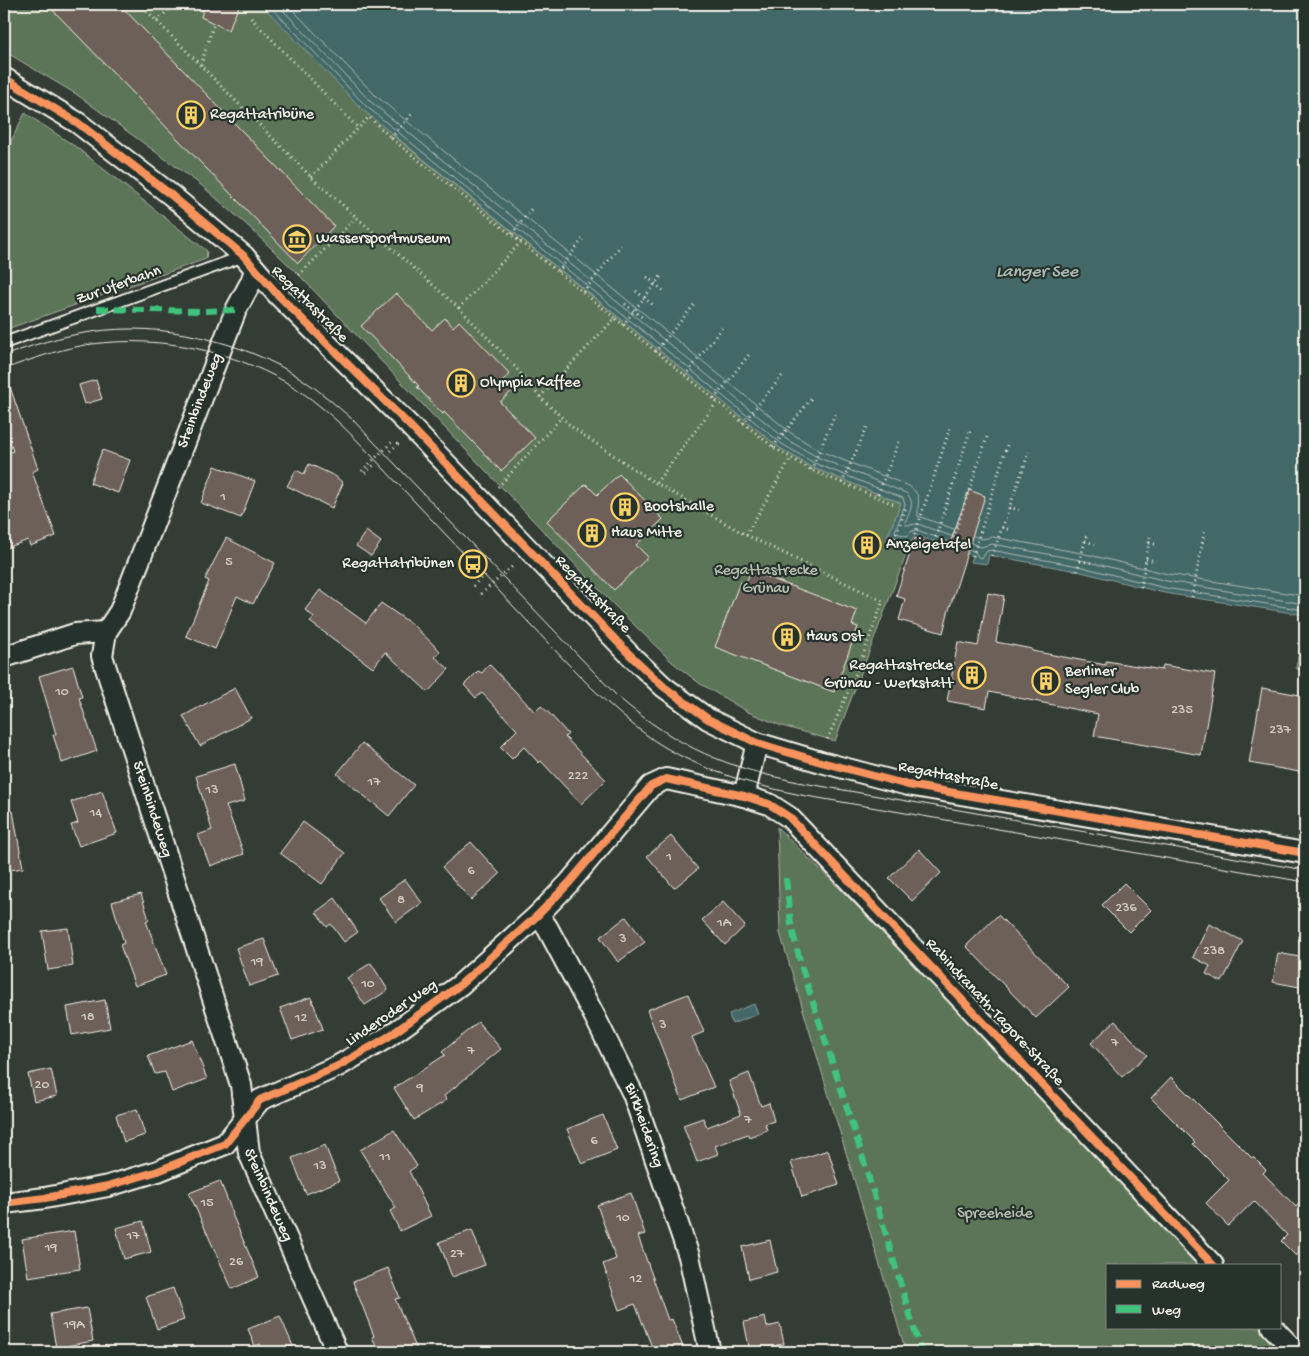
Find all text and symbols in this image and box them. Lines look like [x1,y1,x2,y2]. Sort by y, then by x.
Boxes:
building icon: Regattatribüne [176,100,206,130]
place label: Regattatribüne [210,106,315,125]
museum icon: Wassersportmuseum [282,224,312,254]
place label: Wassersportmuseum [316,230,451,249]
street label: Zur Uferbahn [74,262,164,310]
street label: Regattastraße [266,262,352,348]
water label: Langer See [996,262,1079,283]
street label: Steinbindeweg [174,351,228,451]
building icon: Olympia Kaffee [446,368,476,398]
place label: Olympia Kaffee [480,374,581,393]
house number: 1 [219,489,226,506]
building icon: Bootshalle [610,492,640,522]
place label: Bootshalle [643,498,715,517]
building icon: Haus Mitte [577,518,607,548]
place label: Haus Mitte [611,524,683,543]
building icon: Anzeigetafel [852,530,882,560]
place label: Anzeigetafel [886,536,971,555]
bus stop icon: Regattatribünen [458,549,488,579]
street label: Regattastraße [550,552,635,639]
house number: 5 [225,554,233,571]
place label: Regattatribünen [342,555,454,574]
park label: Regattastrecke Grünau [714,562,819,599]
building icon: Haus Ost [772,622,802,652]
place label: Haus Ost [806,628,865,647]
place label: Regattastrecke Grünau - Werkstatt [824,657,954,694]
building icon: Regattastrecke Grünau - Werkstatt [957,660,987,690]
place label: Berliner Segler Club [1064,663,1140,700]
building icon: Berliner Segler Club [1031,666,1061,696]
house number: 10 [54,684,69,701]
house number: 235 [1171,702,1193,719]
house number: 237 [1269,722,1291,739]
street label: Regattastraße [896,758,1000,796]
street label: Steinbindeweg [127,759,176,860]
house number: 222 [568,768,588,785]
house number: 17 [367,774,381,791]
house number: 13 [205,782,218,799]
house number: 14 [89,805,103,822]
house number: 1 [665,849,672,866]
house number: 6 [467,863,475,880]
house number: 8 [397,892,405,909]
house number: 236 [1115,900,1138,917]
house number: 1A [716,915,732,932]
house number: 3 [618,931,627,948]
street label: Rabindranath-Tagore-Straße [920,935,1068,1091]
house number: 238 [1203,943,1225,960]
house number: 19 [250,954,263,971]
street label: Linderoder Weg [343,976,441,1052]
house number: 10 [360,976,375,993]
house number: 18 [80,1009,95,1026]
house number: 12 [294,1010,307,1027]
house number: 3 [658,1017,667,1034]
house number: 7 [1110,1035,1119,1052]
house number: 7 [466,1043,475,1060]
house number: 20 [35,1077,49,1094]
street label: Birkheidering [619,1079,667,1170]
house number: 9 [415,1080,424,1097]
house number: 7 [743,1112,752,1129]
house number: 6 [590,1133,598,1150]
street label: Steinbindeweg [239,1148,297,1245]
house number: 11 [378,1149,391,1166]
house number: 13 [313,1158,326,1175]
house number: 15 [199,1195,214,1212]
park label: Spreeheide [957,1205,1033,1224]
house number: 10 [615,1210,630,1227]
house number: 17 [126,1228,140,1245]
house number: 19 [44,1240,57,1257]
house number: 27 [450,1246,465,1263]
house number: 26 [229,1254,244,1271]
legend [1106,1264,1282,1328]
house number: 12 [629,1271,642,1288]
text: Radweg [1152,1276,1205,1294]
text: Weg [1152,1302,1181,1320]
house number: 19A [63,1317,85,1334]

